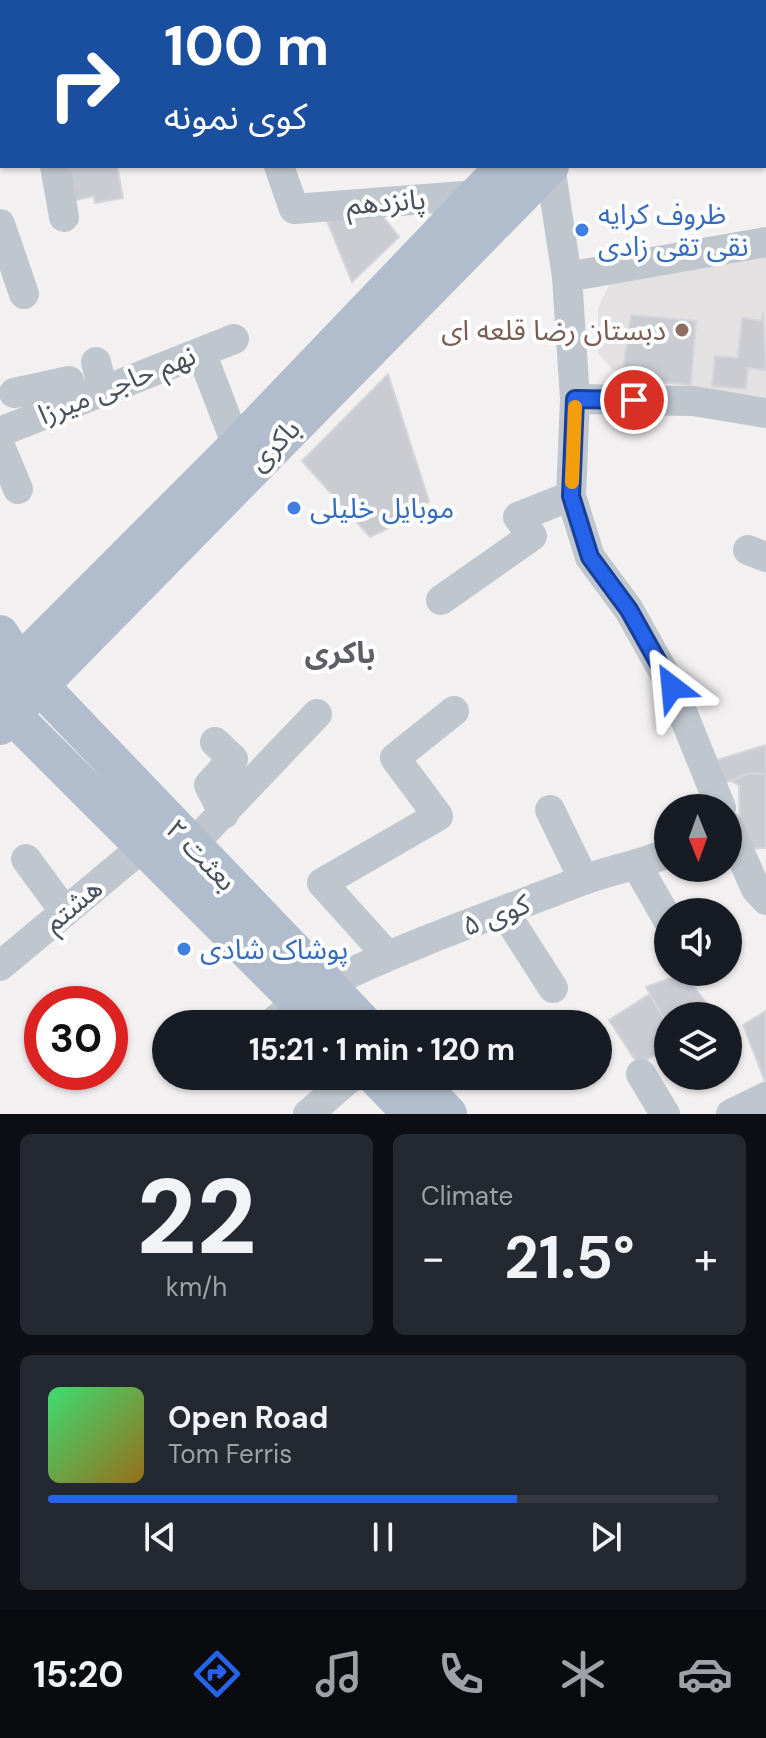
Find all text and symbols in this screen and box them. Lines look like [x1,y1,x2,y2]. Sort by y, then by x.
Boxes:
text: 100 m [164,9,329,82]
icon: right [32,32,136,136]
text: کوی نمونه [164,93,307,140]
street label: پانزدهم [345,181,427,226]
place label: ظروف کرایه نقی تقی زادی [598,196,749,265]
marker: ظروف کرایه نقی تقی زادی [573,221,591,239]
place label: دبستان رضا قلعه ای [441,312,666,349]
marker: دبستان رضا قلعه ای [673,321,691,339]
street label: نهم حاجی میرزا [33,337,202,436]
pin [600,366,668,434]
icon: arrive [612,378,656,422]
street label: باکری [240,411,308,479]
place label: موبایل خلیلی [310,490,454,527]
marker: موبایل خلیلی [285,499,303,517]
district label: باکری [305,633,375,672]
position arrow [630,645,714,729]
north arrow [654,794,742,882]
map controls [654,794,742,1090]
street label: بعثت ۲ [158,811,244,899]
street label: هشتم [36,870,112,943]
street label: کوی ۵ [457,885,536,945]
button: sound [654,898,742,986]
place label: پوشاک شادی [200,931,348,968]
marker: پوشاک شادی [175,940,193,958]
speed limit sign: 30 [24,986,128,1090]
button: layers [654,1002,742,1090]
text: 15:21 · 1 min · 120 m [249,1030,515,1069]
text: 22 [136,1150,257,1285]
text: Climate [421,1179,513,1213]
text: 21.5° [504,1218,635,1297]
text: − [421,1229,445,1287]
text: + [694,1229,718,1287]
text: km/h [166,1270,227,1304]
text: Open Road [168,1398,328,1437]
text: Tom Ferris [168,1437,292,1471]
icon: previous [138,1515,182,1559]
icon: pause [361,1515,405,1559]
icon: next [584,1515,628,1559]
icon: directions [189,1646,245,1702]
icon: music [311,1646,367,1702]
icon: phone [433,1646,489,1702]
icon: climate [555,1646,611,1702]
icon: car [677,1646,733,1702]
text: 15:20 [33,1651,124,1698]

